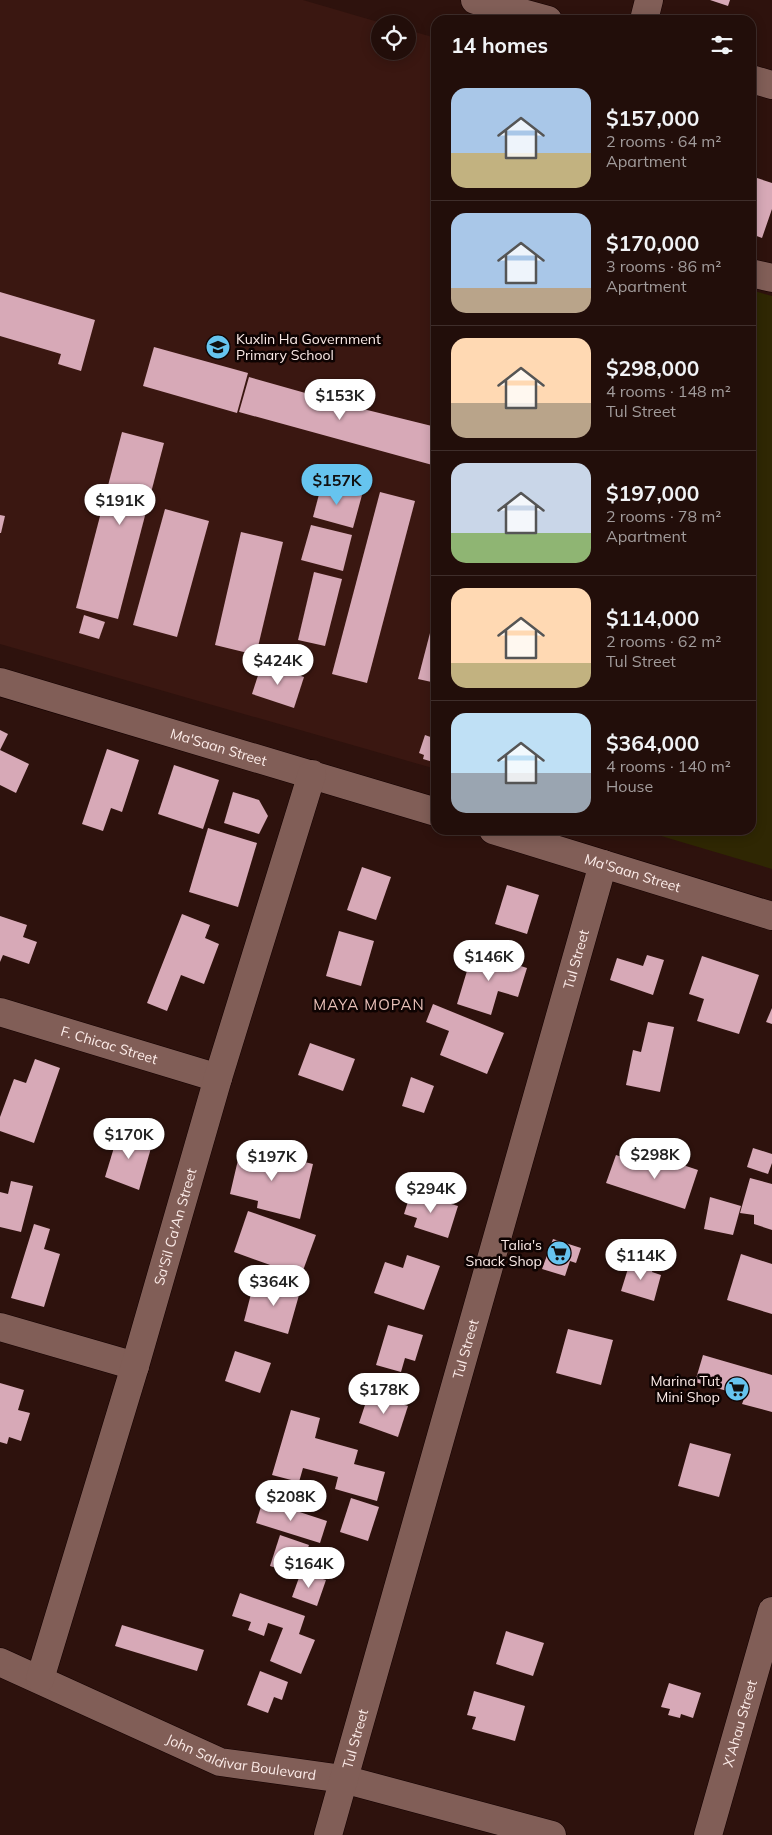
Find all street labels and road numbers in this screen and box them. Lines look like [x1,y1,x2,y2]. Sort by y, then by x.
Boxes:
street label: Ma'Saan Street [168,724,269,770]
street label: Ma'Saan Street [582,850,683,896]
street label: Tul Street [559,927,593,991]
street label: F. Chicac Street [59,1022,160,1068]
street label: Sa'Sil Ca'An Street [150,1166,201,1287]
street label: Tul Street [449,1317,483,1381]
street label: X'Ahau Street [719,1678,761,1769]
street label: Tul Street [338,1707,372,1771]
street label: John Saldivar Boulevard [163,1730,317,1784]

